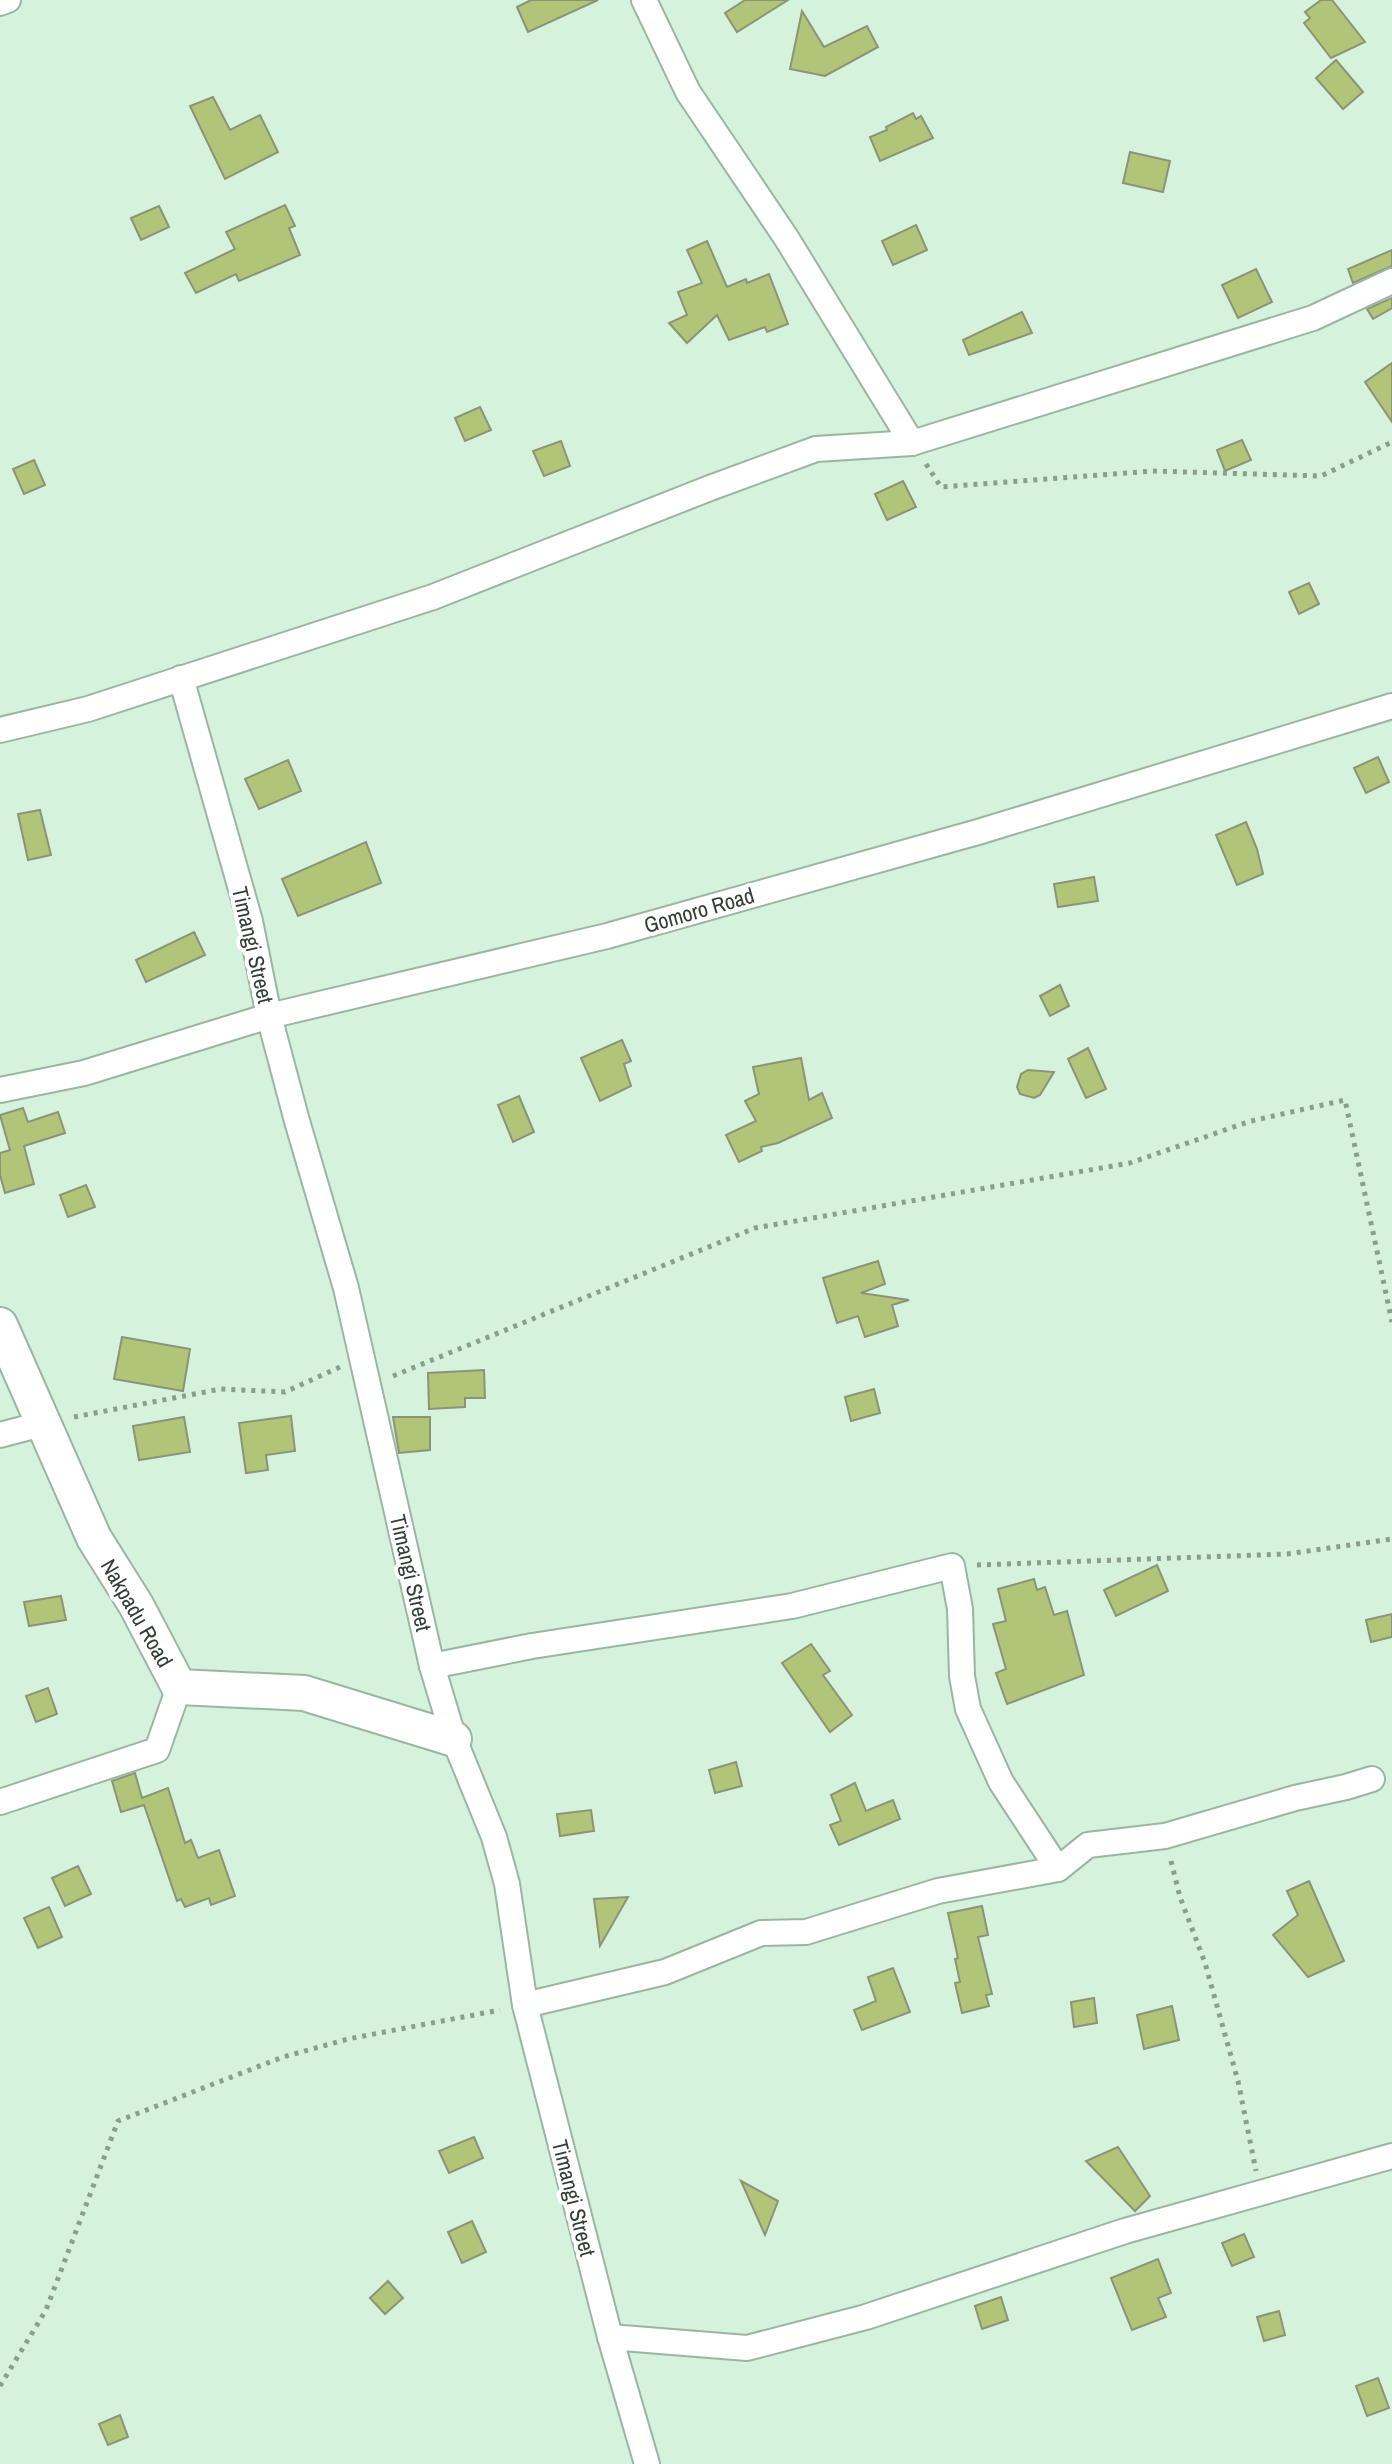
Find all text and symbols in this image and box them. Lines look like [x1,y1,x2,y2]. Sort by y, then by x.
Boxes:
street label: Gomoro Road [640,880,758,940]
street label: Timangi Street [225,884,281,1006]
street label: Timangi Street [383,1512,439,1634]
street label: Nakpadu Road [94,1553,180,1673]
street label: Timangi Street [545,2137,603,2259]

